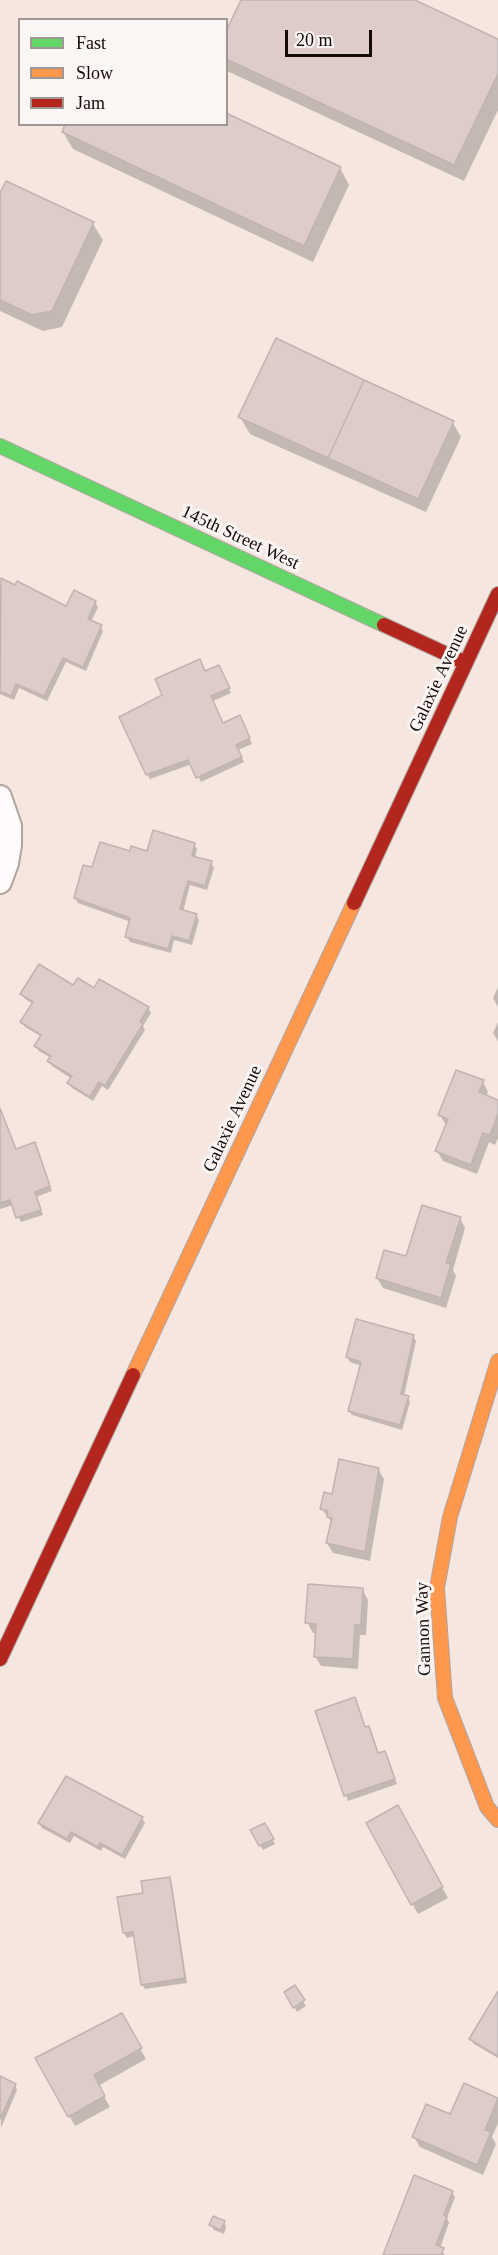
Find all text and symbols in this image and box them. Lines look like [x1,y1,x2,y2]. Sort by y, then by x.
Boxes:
legend [18,18,228,126]
scale bar [288,18,375,56]
text: 20 m [296,30,333,50]
text: Fast [76,33,106,53]
text: Slow [76,63,113,83]
text: Jam [76,93,105,113]
street label: 145th Street West [178,501,302,575]
street label: Galaxie Avenue [405,622,473,736]
street label: Galaxie Avenue [199,1062,267,1176]
street label: Gannon Way [412,1582,436,1676]

